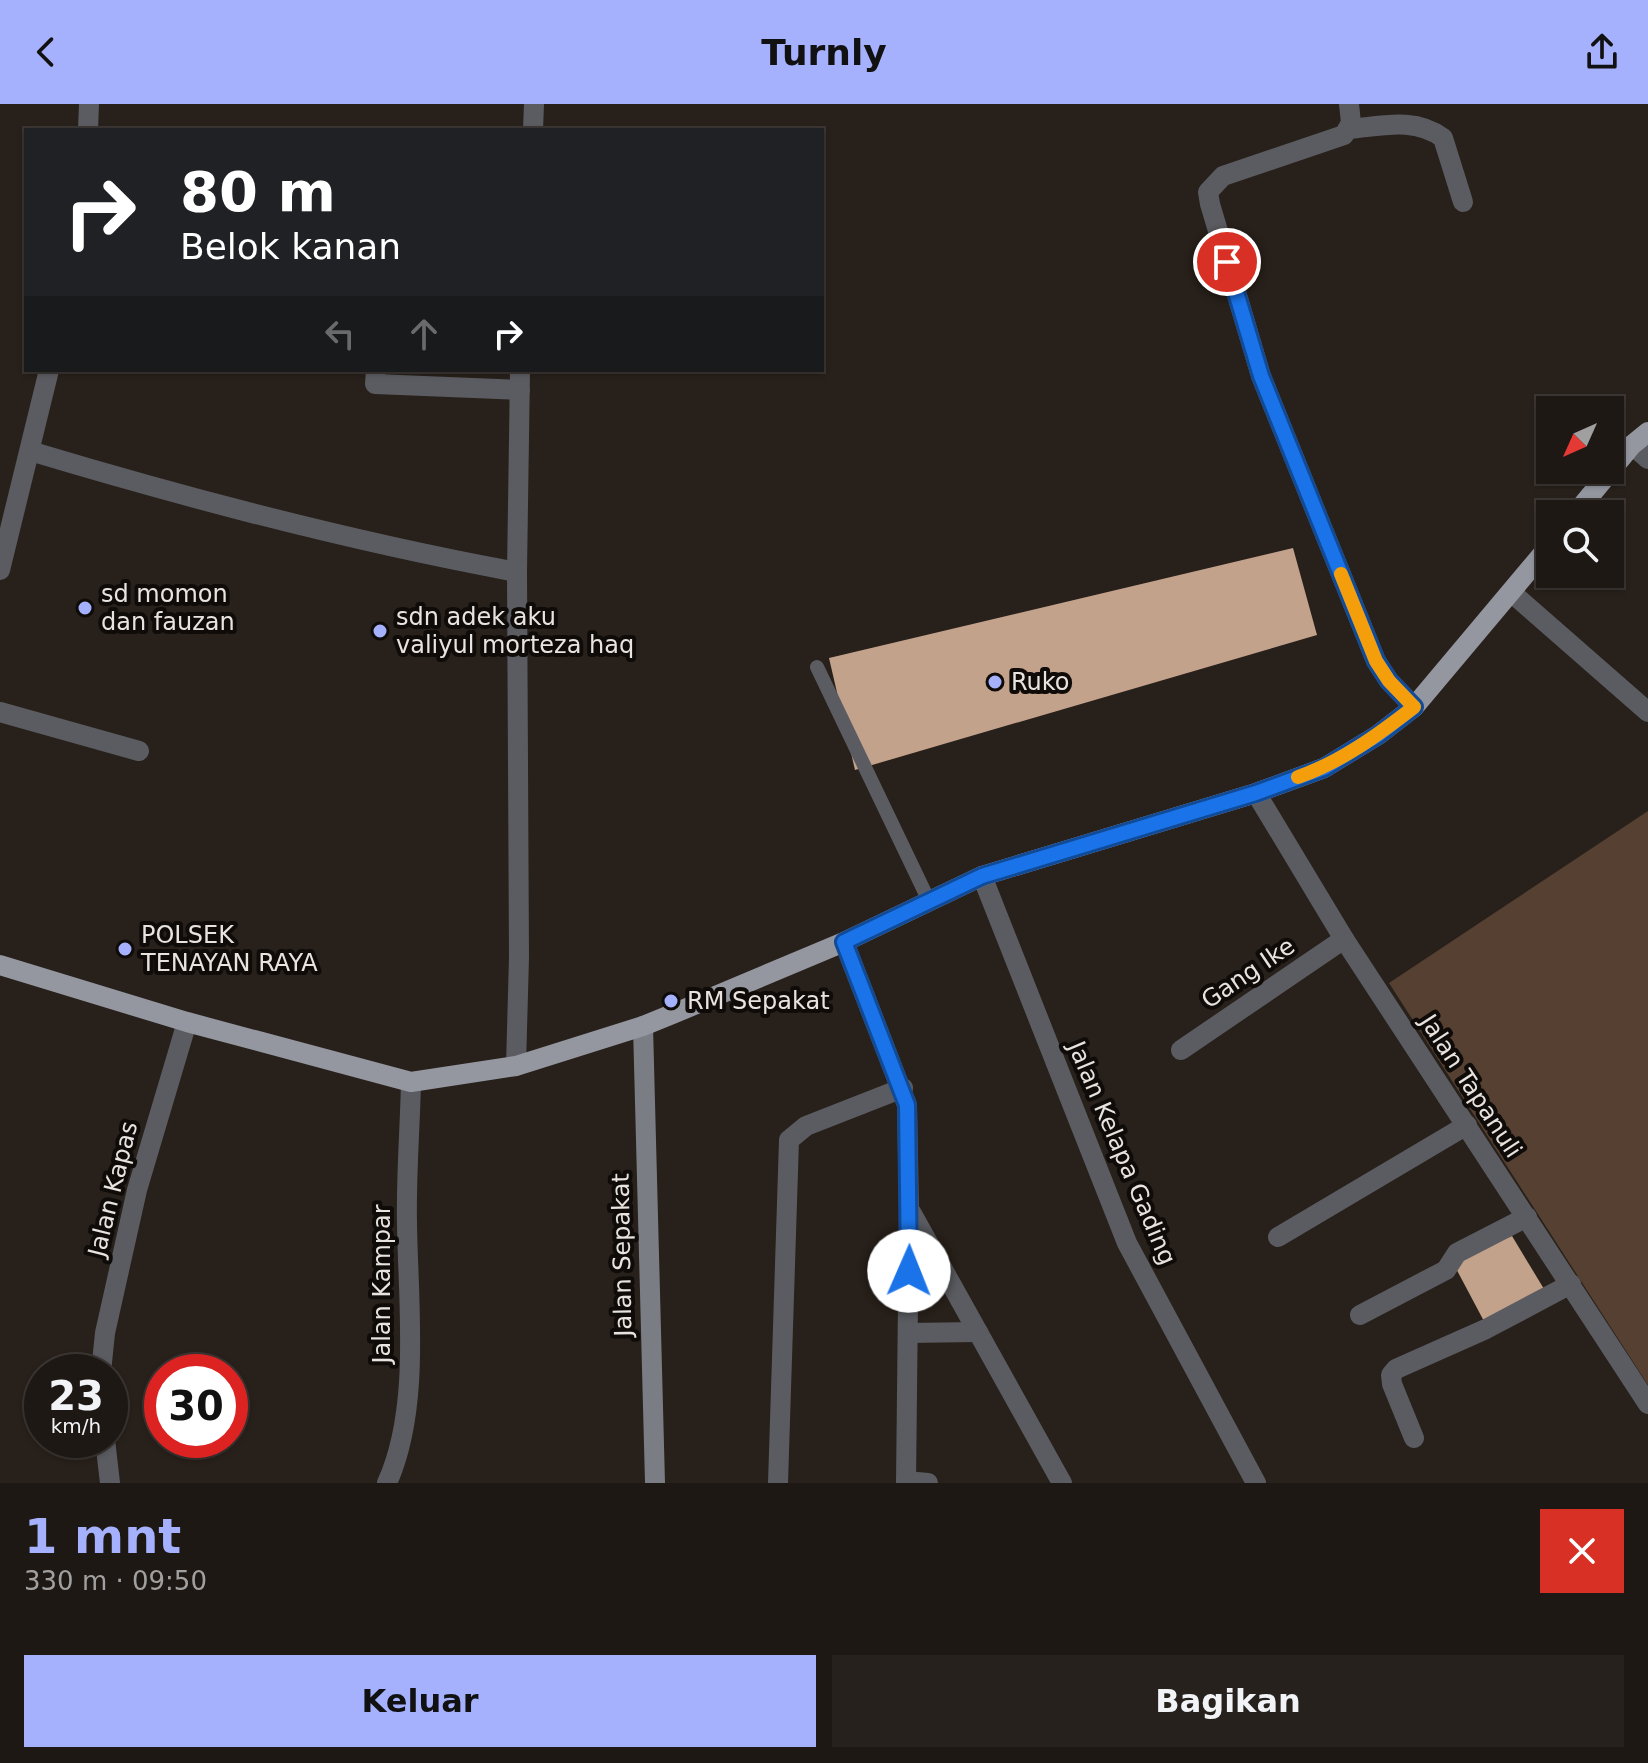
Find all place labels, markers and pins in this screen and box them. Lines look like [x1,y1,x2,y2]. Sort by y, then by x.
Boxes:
pin [1193,228,1261,296]
place label: sd momon dan fauzan [101,580,235,636]
marker: sd momon dan fauzan [76,599,94,617]
place label: sdn adek aku valiyul morteza haq [396,603,634,659]
marker: sdn adek aku valiyul morteza haq [371,622,389,640]
place label: Ruko [1011,668,1070,696]
marker: Ruko [986,673,1004,691]
place label: POLSEK TENAYAN RAYA [140,921,318,977]
marker: POLSEK TENAYAN RAYA [116,940,134,958]
place label: RM Sepakat [687,987,830,1015]
marker: RM Sepakat [662,992,680,1010]

